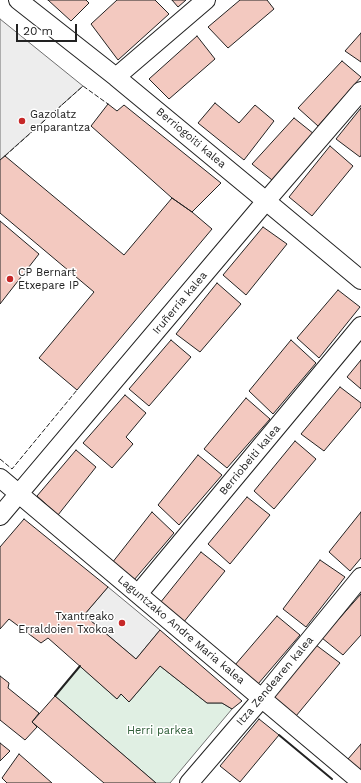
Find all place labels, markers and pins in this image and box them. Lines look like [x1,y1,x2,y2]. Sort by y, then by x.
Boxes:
place label: Gazolatz enparantza [30,108,90,134]
marker: Gazolatz enparantza [17,116,27,126]
place label: CP Bernart Etxepare IP [18,266,79,292]
marker: CP Bernart Etxepare IP [5,274,15,284]
place label: Txantreako Erraldoien Txokoa [18,610,114,636]
marker: Txantreako Erraldoien Txokoa [117,618,127,628]

